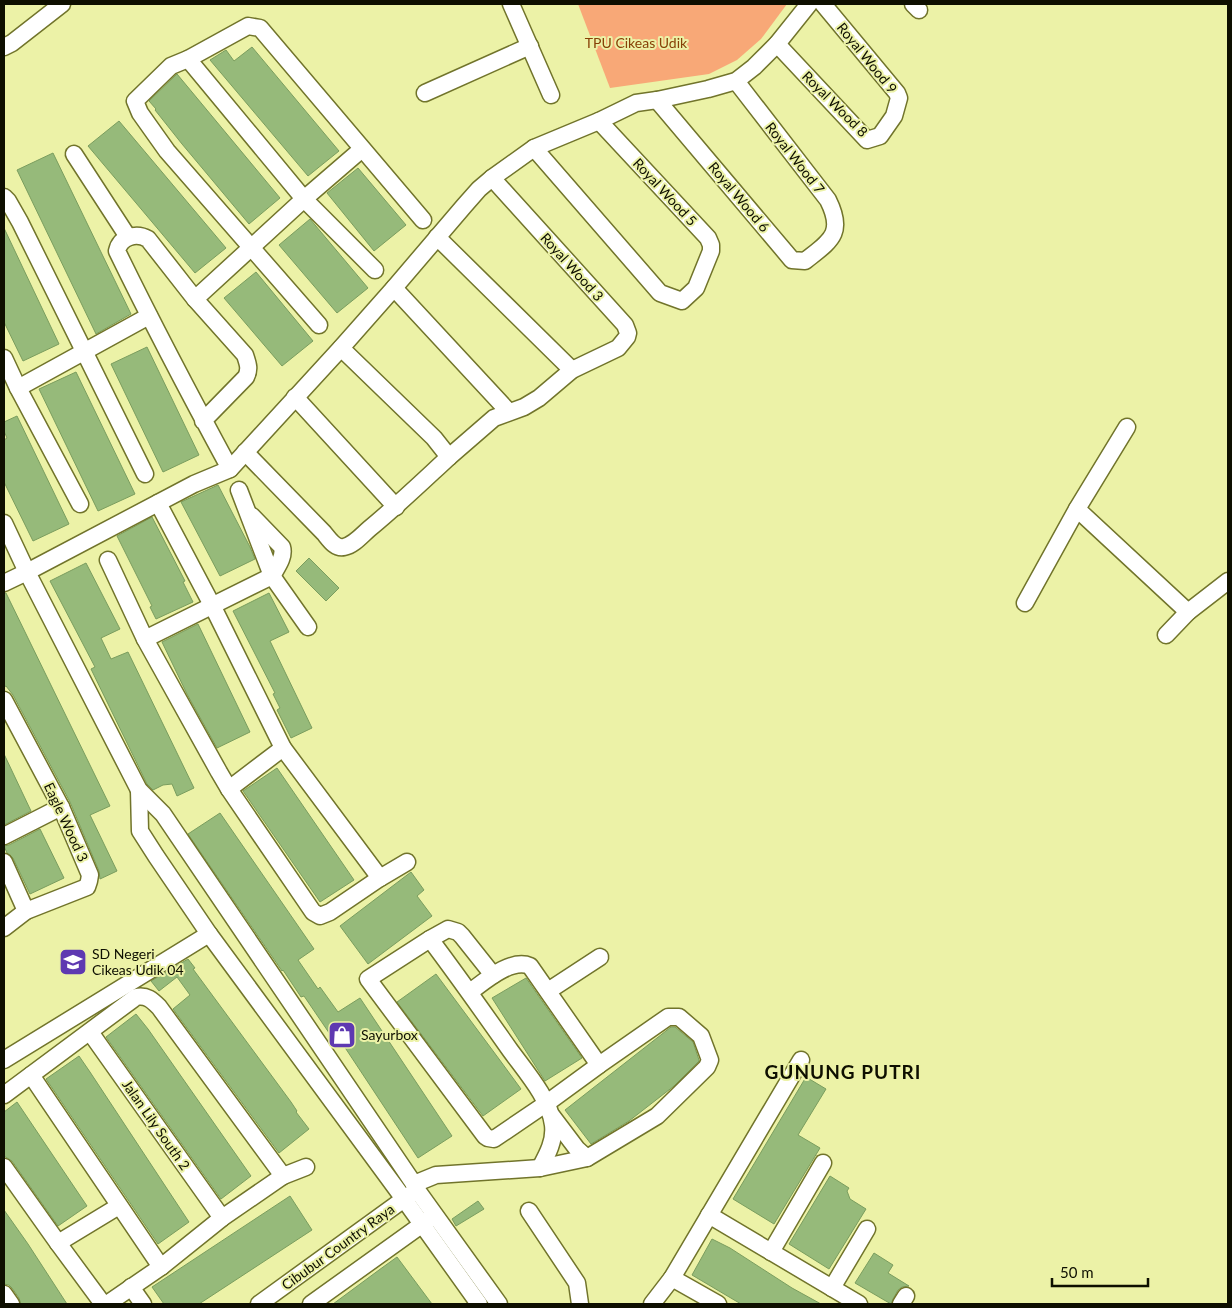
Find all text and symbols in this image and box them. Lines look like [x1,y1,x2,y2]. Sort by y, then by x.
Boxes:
street label: Royal Wood 9 [834,19,901,96]
park label: TPU Cikeas Udik [585,34,688,51]
street label: Royal Wood 8 [799,67,872,140]
street label: Royal Wood 7 [762,119,829,197]
street label: Royal Wood 5 [630,154,701,229]
street label: Royal Wood 6 [705,158,773,235]
street label: Royal Wood 3 [537,229,607,304]
street label: Eagle Wood 3 [41,779,92,864]
place label: SD Negeri Cikeas Udik 04 [92,945,184,978]
school or university icon: SD Negeri Cikeas Udik 04 [58,947,88,977]
shop icon: Sayurbox [327,1020,357,1050]
place label: Sayurbox [361,1026,418,1043]
district label: GUNUNG PUTRI [765,1060,921,1083]
street label: Jalan Lily South 2 [119,1076,194,1173]
street label: Cibubur Country Raya [278,1200,397,1293]
scale bar [1052,1256,1148,1288]
text: 50 m [1060,1263,1094,1281]

